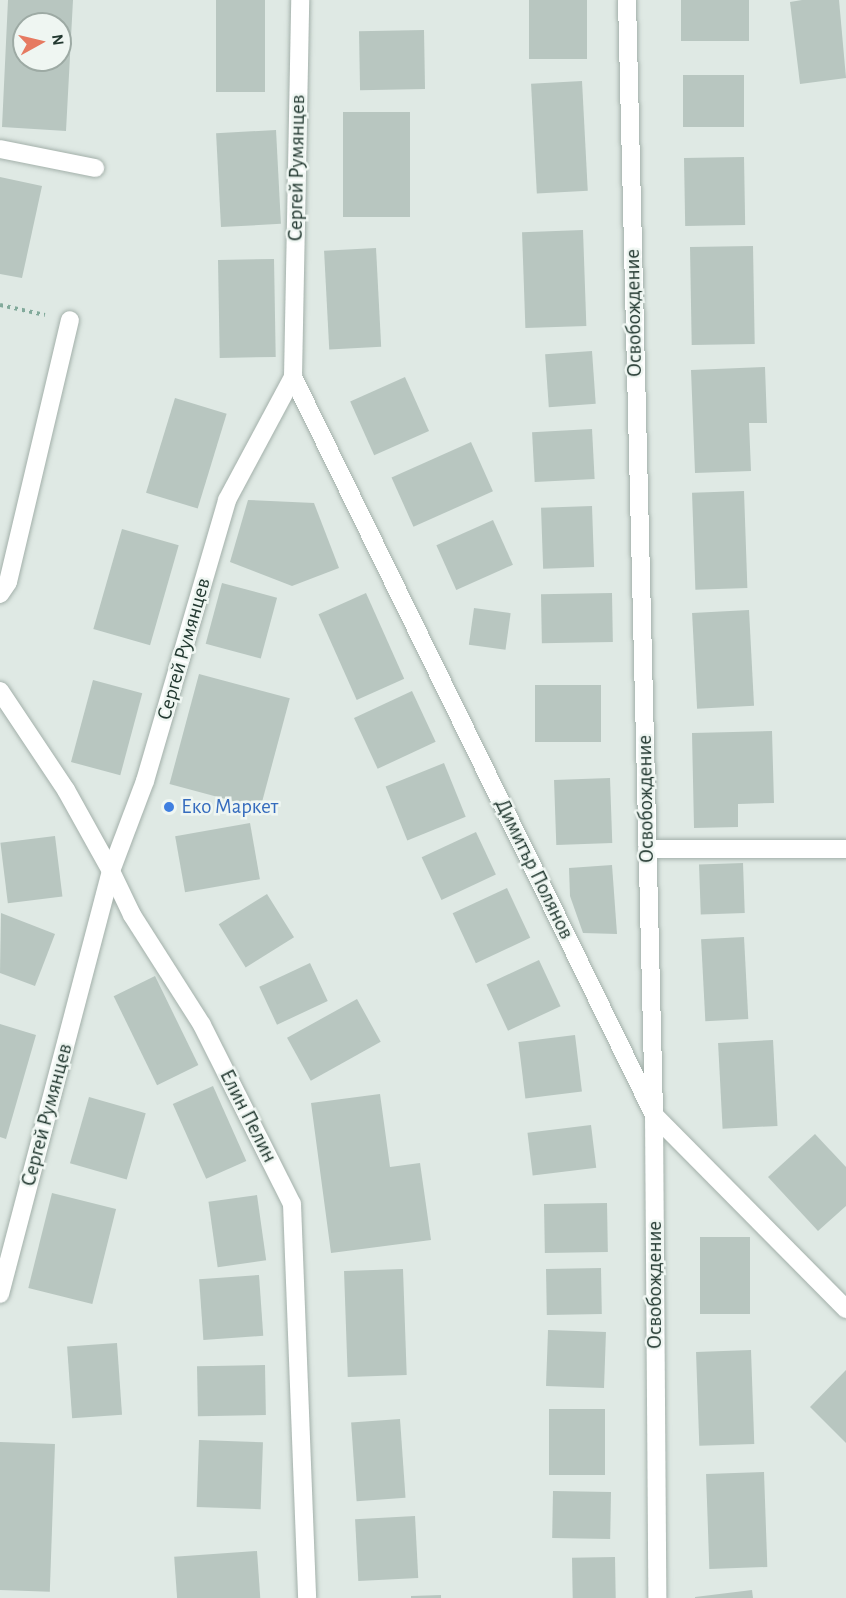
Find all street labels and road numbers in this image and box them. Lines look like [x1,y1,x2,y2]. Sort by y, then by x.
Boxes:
street label: Сергей Румянцев [283,94,311,242]
street label: Освобождение [620,249,648,377]
street label: Сергей Румянцев [152,575,216,723]
street label: Освобождение [632,735,660,863]
street label: Димитър Полянов [489,795,579,943]
street label: Сергей Румянцев [16,1041,78,1189]
street label: Елин Пелин [214,1065,282,1167]
street label: Освобождение [642,1221,668,1349]

